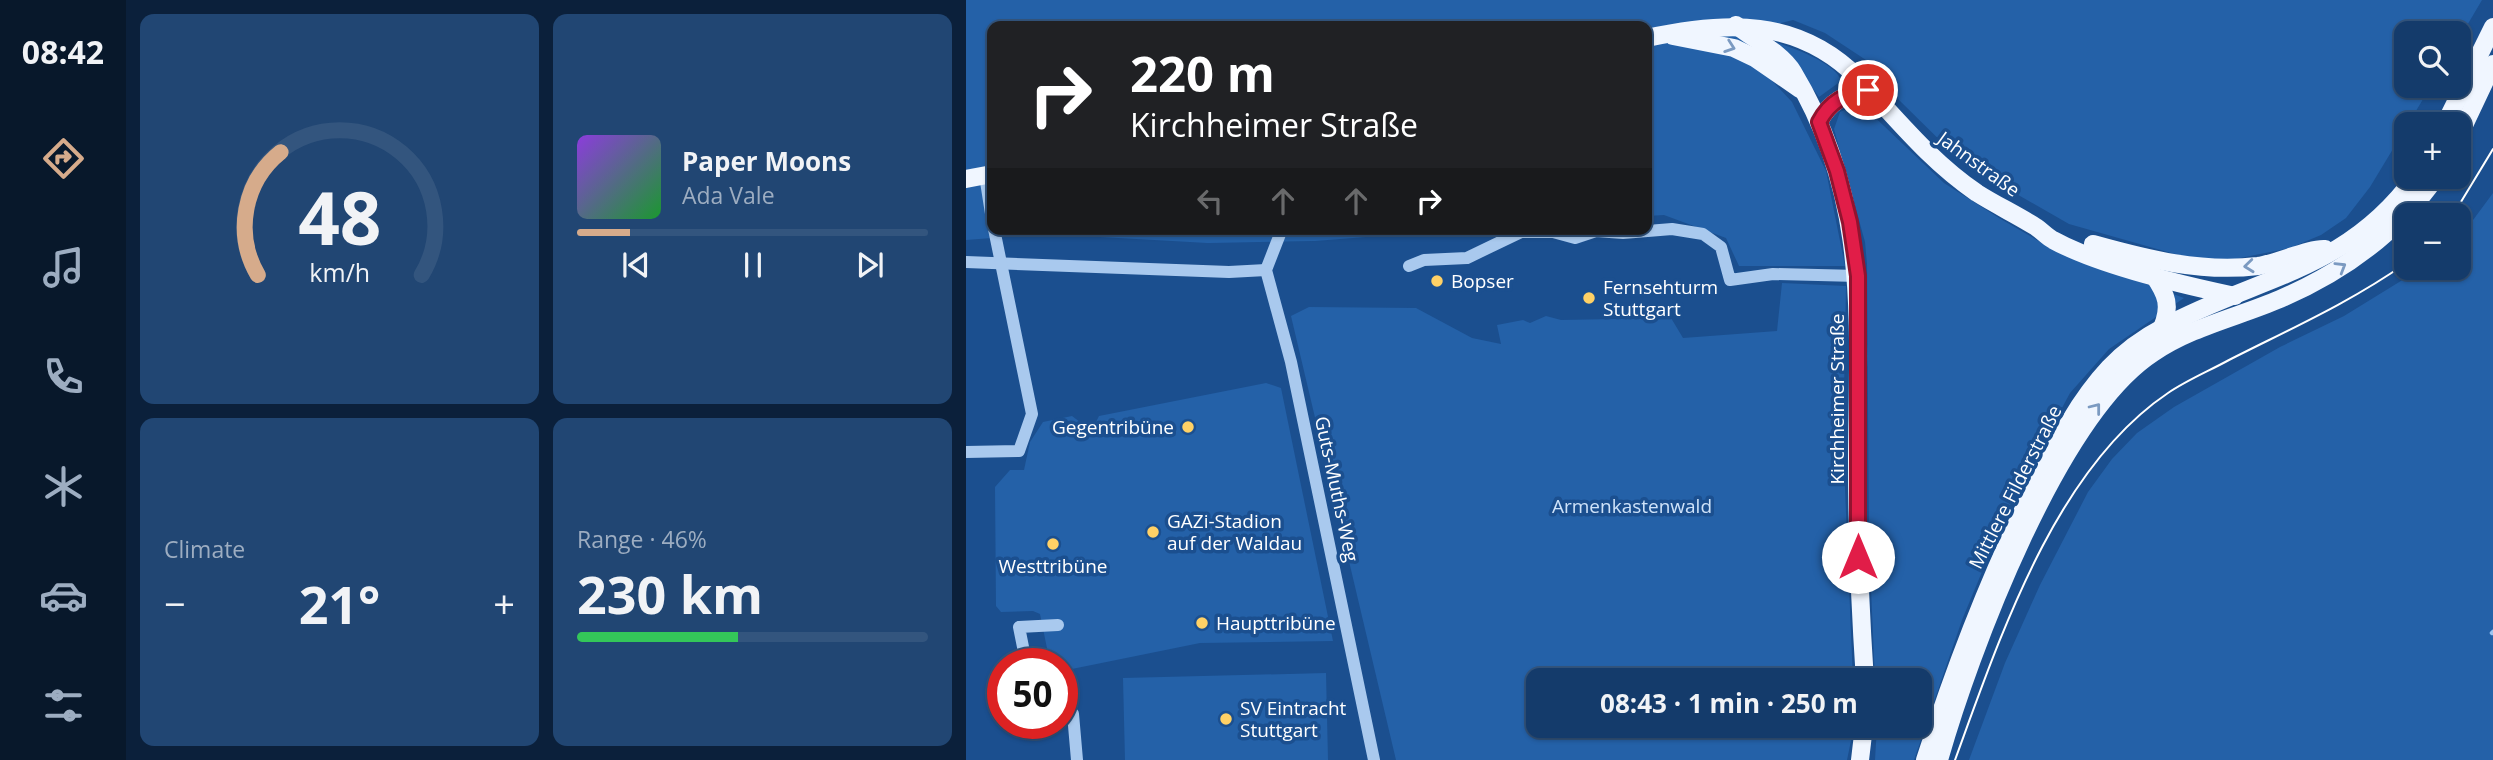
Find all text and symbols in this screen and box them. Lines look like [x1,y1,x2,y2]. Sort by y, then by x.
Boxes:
map controls [2394,21,2471,280]
button: search [2394,21,2471,98]
text: 08:42 [22,30,104,73]
one-way arrow [1723,39,1735,53]
text: 220 m [1130,40,1275,106]
icon: right [1015,49,1106,140]
pin [1838,60,1898,120]
icon: arrive [1849,71,1887,109]
text: Kirchheimer Straße [1130,103,1418,146]
button: + [2394,112,2471,189]
street label: Jahnstraße [1931,124,2025,203]
icon: directions [39,134,88,183]
text: Paper Moons [682,143,851,179]
text: 48 [298,168,381,267]
text: Ada Vale [682,179,775,211]
icon: left [1191,182,1229,220]
icon: ahead [1264,182,1302,220]
icon: ahead [1337,182,1375,220]
icon: right [1410,182,1448,220]
button: − [2394,203,2471,280]
icon: music [39,243,88,292]
icon: previous [617,246,655,284]
icon: pause [734,246,772,284]
icon: next [851,246,889,284]
text: km/h [309,255,370,289]
one-way arrow [2243,259,2255,274]
one-way arrow [2334,262,2347,275]
place label: Bopser [1451,268,1514,294]
marker: Bopser [1429,273,1445,289]
place label: Fernsehturm Stuttgart [1603,274,1718,322]
marker: Fernsehturm Stuttgart [1581,290,1597,306]
street label: Kirchheimer Straße [1824,313,1850,485]
icon: phone [39,352,88,401]
street label: Mittlere Filderstraße [1962,401,2068,573]
one-way arrow [2088,404,2101,416]
place label: Gegentribüne [1052,414,1174,440]
street label: Guts-Muths-Weg [1309,414,1365,564]
marker: Gegentribüne [1180,419,1196,435]
icon: climate [39,462,88,511]
park label: Armenkastenwald [1552,493,1712,519]
place label: GAZi-Stadion auf der Waldau [1167,508,1302,556]
position arrow [1821,520,1895,594]
text: Range · 46% [577,523,707,555]
marker: GAZi-Stadion auf der Waldau [1145,524,1161,540]
text: Climate [164,533,245,565]
marker: Westtribüne [1045,536,1061,552]
place label: Westtribüne [999,553,1107,579]
text: 230 km [577,558,763,629]
text: 21° [299,568,380,639]
icon: car [39,571,88,620]
text: − [164,577,186,629]
text: + [493,577,515,629]
place label: Haupttribüne [1216,610,1336,636]
marker: Haupttribüne [1194,615,1210,631]
speed limit sign: 50 [987,648,1078,739]
icon: filters [39,681,88,730]
text: 08:43 · 1 min · 250 m [1600,685,1858,721]
place label: SV Eintracht Stuttgart [1240,695,1347,743]
marker: SV Eintracht Stuttgart [1218,711,1234,727]

